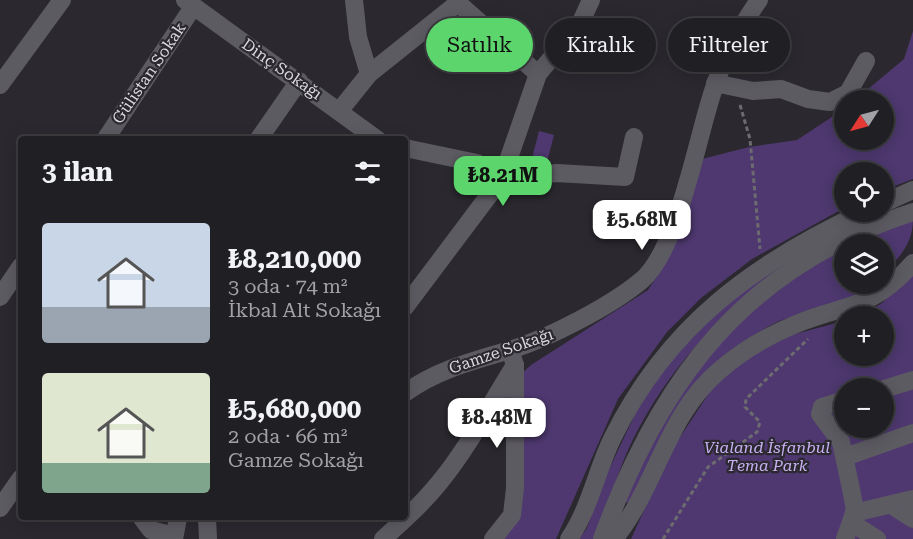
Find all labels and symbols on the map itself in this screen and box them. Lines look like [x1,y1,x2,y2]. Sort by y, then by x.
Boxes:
street label: Gülistan Sokak [108,19,190,127]
street label: Dinç Sokağı [238,34,326,104]
north arrow [834,90,894,150]
pin: ₺8.21M [454,156,552,207]
pin: ₺5.68M [593,200,691,251]
street label: Gamze Sokağı [446,324,556,378]
pin: ₺8.48M [448,398,546,449]
park label: Vialand İsfanbul Tema Park [704,438,830,475]

